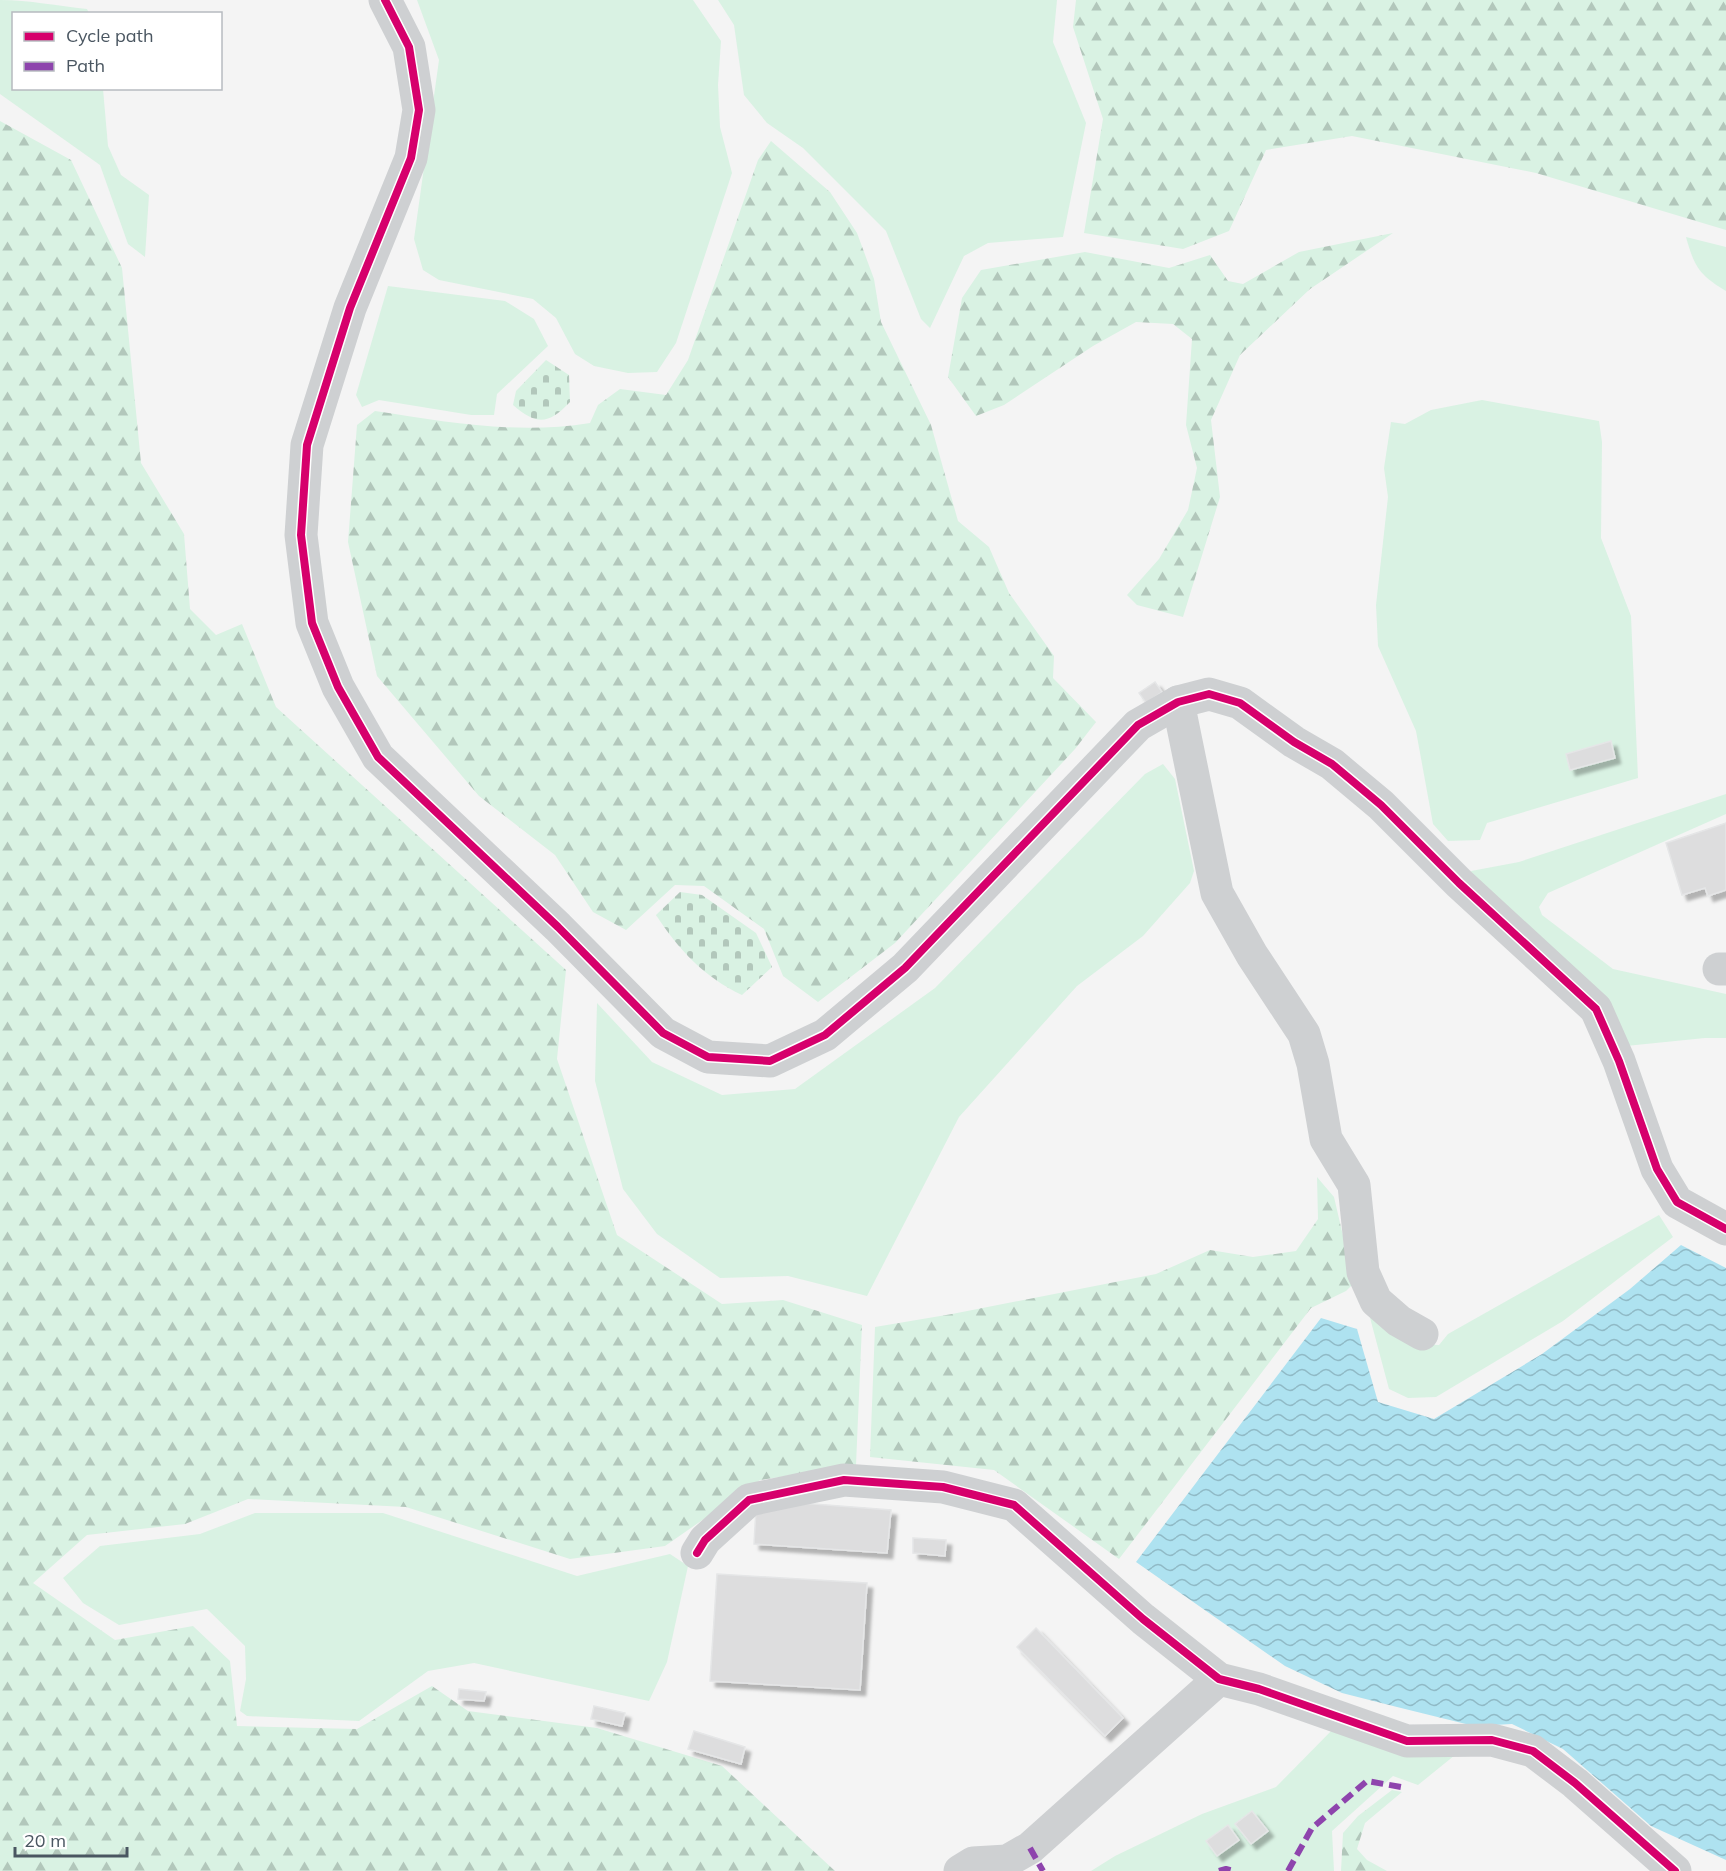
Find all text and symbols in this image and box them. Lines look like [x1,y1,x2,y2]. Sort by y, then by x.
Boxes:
legend [12,12,222,90]
text: Cycle path [66,24,153,47]
text: Path [66,54,105,77]
scale bar [15,1820,128,1858]
text: 20 m [24,1829,66,1852]

